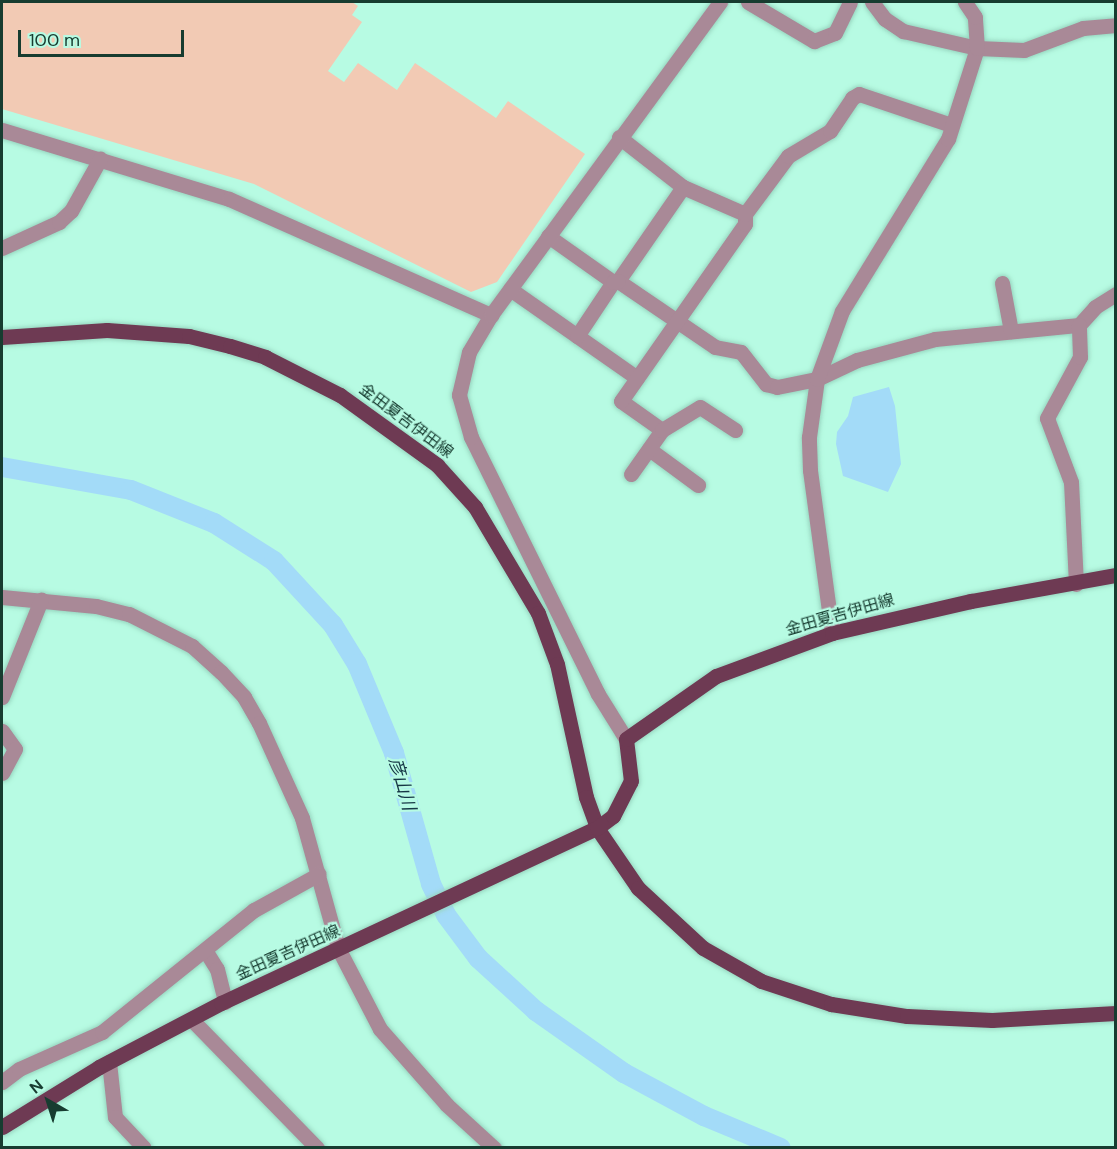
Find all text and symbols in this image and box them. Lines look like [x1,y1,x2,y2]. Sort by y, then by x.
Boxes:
scale bar [21,18,188,56]
text: 100 m [29,28,80,52]
street label: 金田夏吉伊田線 [355,380,457,462]
street label: 金田夏吉伊田線 [784,590,896,640]
water label: 彦山川 [384,755,420,813]
street label: 金田夏吉伊田線 [233,921,343,985]
north arrow [18,1071,78,1131]
text: N [25,1075,47,1098]

